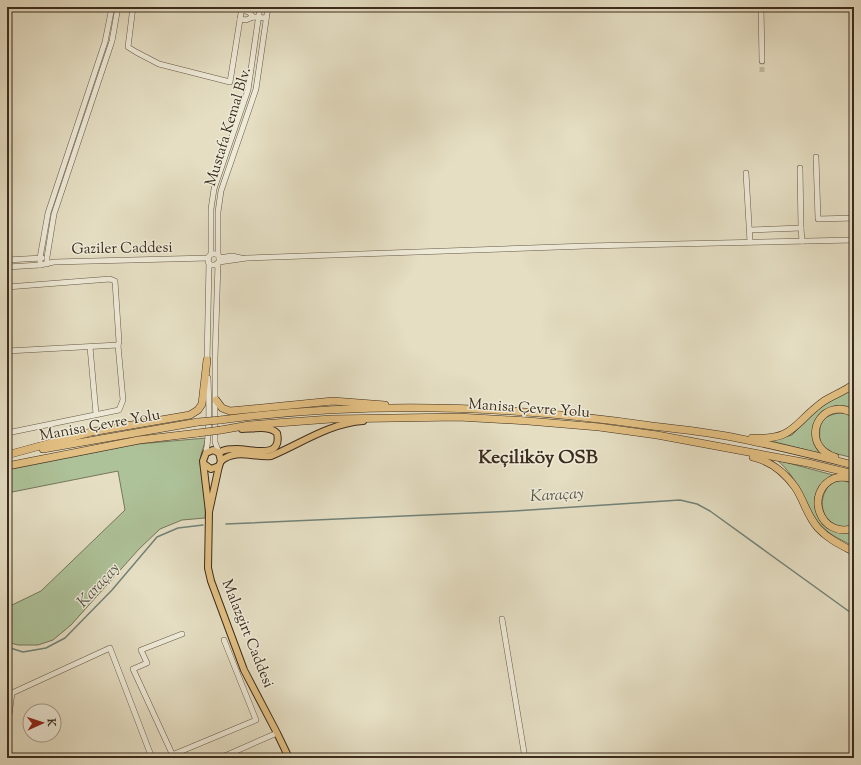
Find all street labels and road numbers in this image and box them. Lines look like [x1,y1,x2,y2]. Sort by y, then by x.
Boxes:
street label: Mustafa Kemal Blv. [201,65,257,189]
street label: Gaziler Caddesi [71,238,173,260]
street label: Manisa Çevre Yolu [467,394,591,424]
street label: Manisa Çevre Yolu [38,405,162,447]
street label: Malazgirt Caddesi [216,577,278,691]

